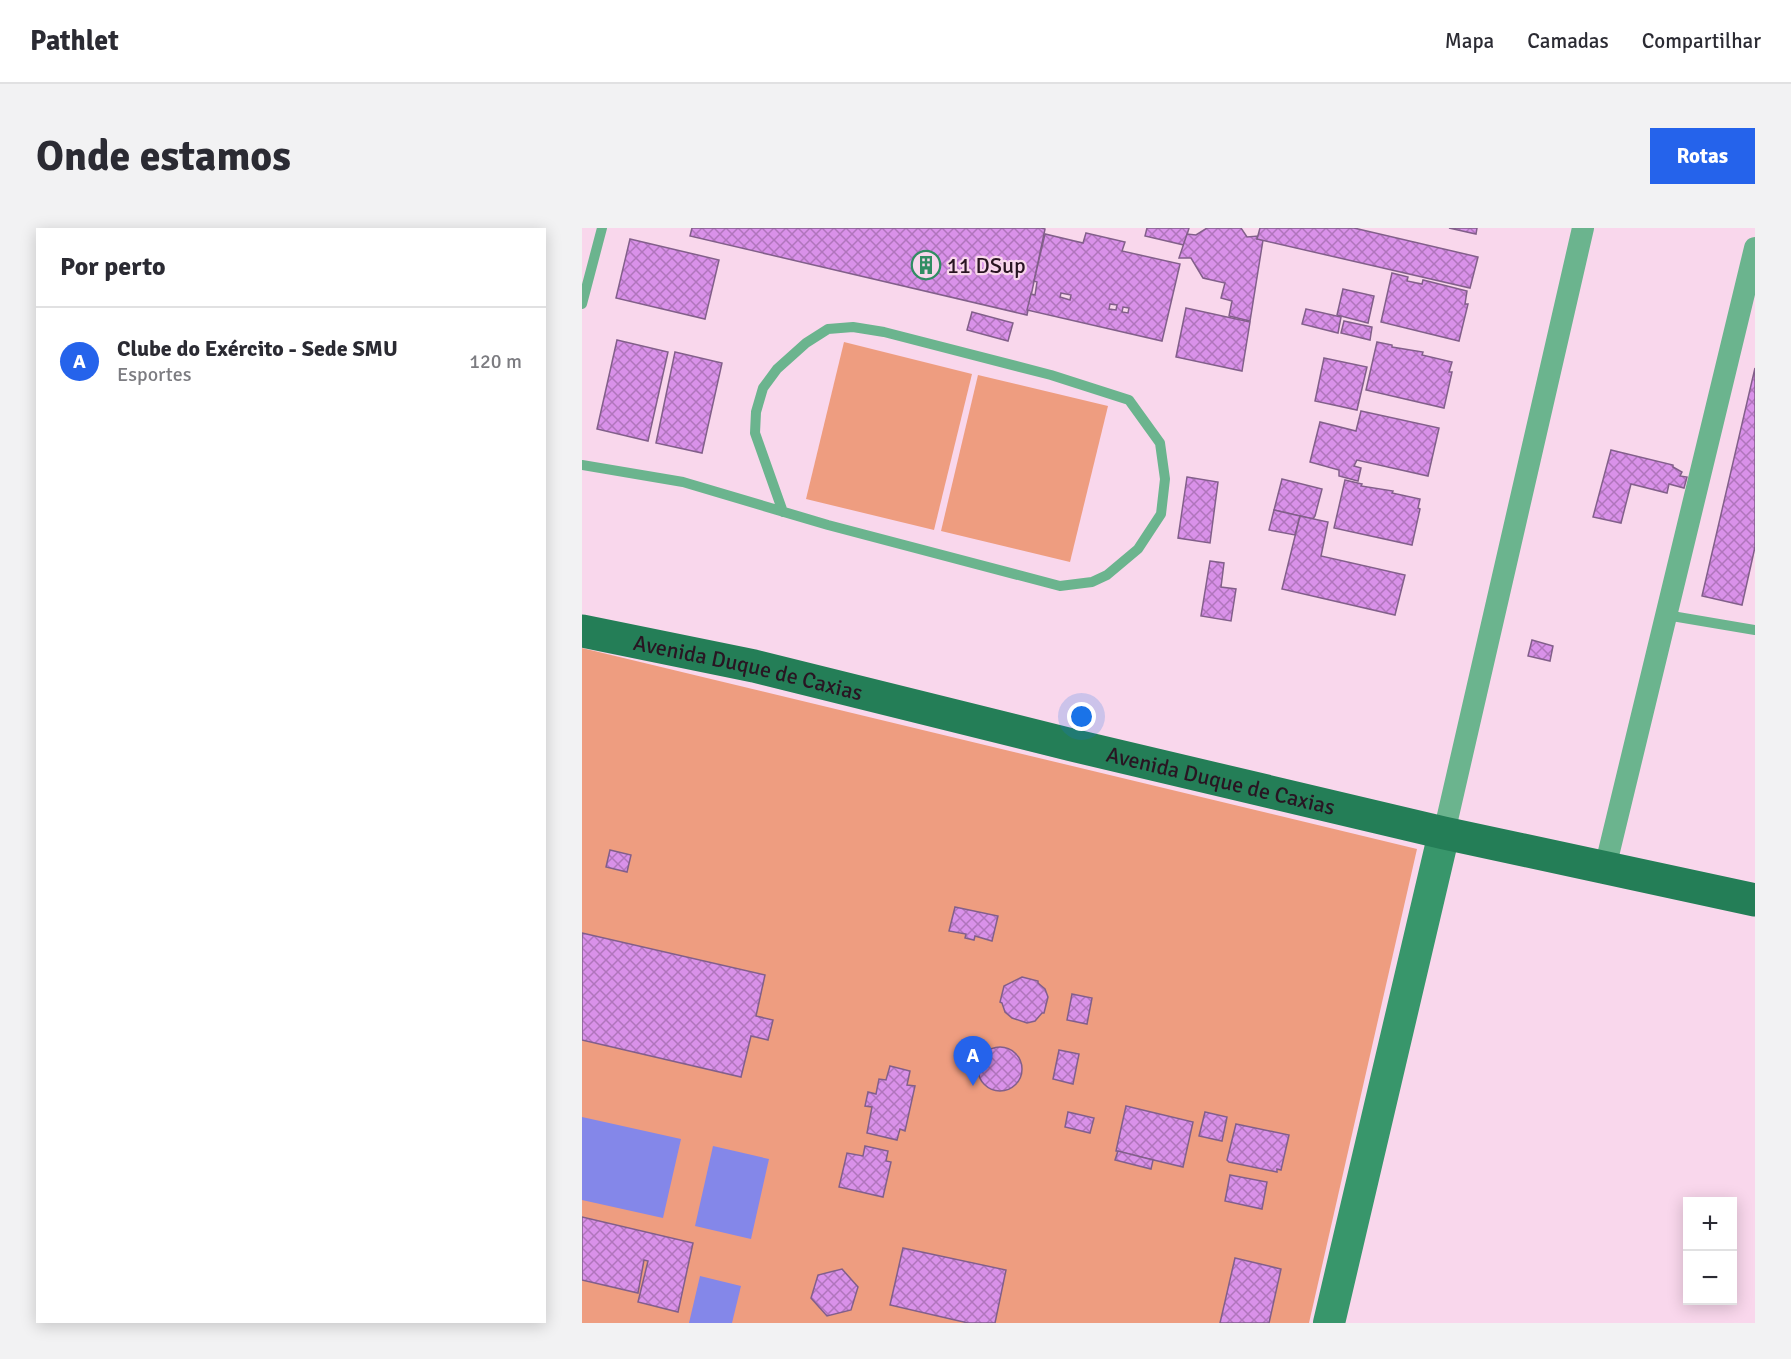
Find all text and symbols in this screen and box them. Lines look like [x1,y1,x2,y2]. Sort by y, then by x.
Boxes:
text: Pathlet [30,24,119,58]
text: Mapa [1445,28,1494,54]
text: Camadas [1527,28,1609,54]
text: Compartilhar [1642,28,1761,54]
button: Rotas [1650,128,1755,184]
text: Onde estamos [36,131,291,182]
building icon: 11 DSup [910,249,942,281]
text: Por perto [60,251,166,283]
place label: 11 DSup [947,252,1026,279]
text: Clube do Exército - Sede SMU [117,335,398,362]
text: A [73,349,86,374]
text: 120 m [469,349,522,374]
text: Esportes [117,362,191,387]
street label: Avenida Duque de Caxias [631,629,865,706]
your location [1067,702,1096,731]
street label: Avenida Duque de Caxias [1104,741,1338,821]
pin: A [954,1036,992,1086]
map controls [1683,1197,1737,1305]
button: + [1683,1197,1737,1251]
button: − [1683,1251,1737,1305]

